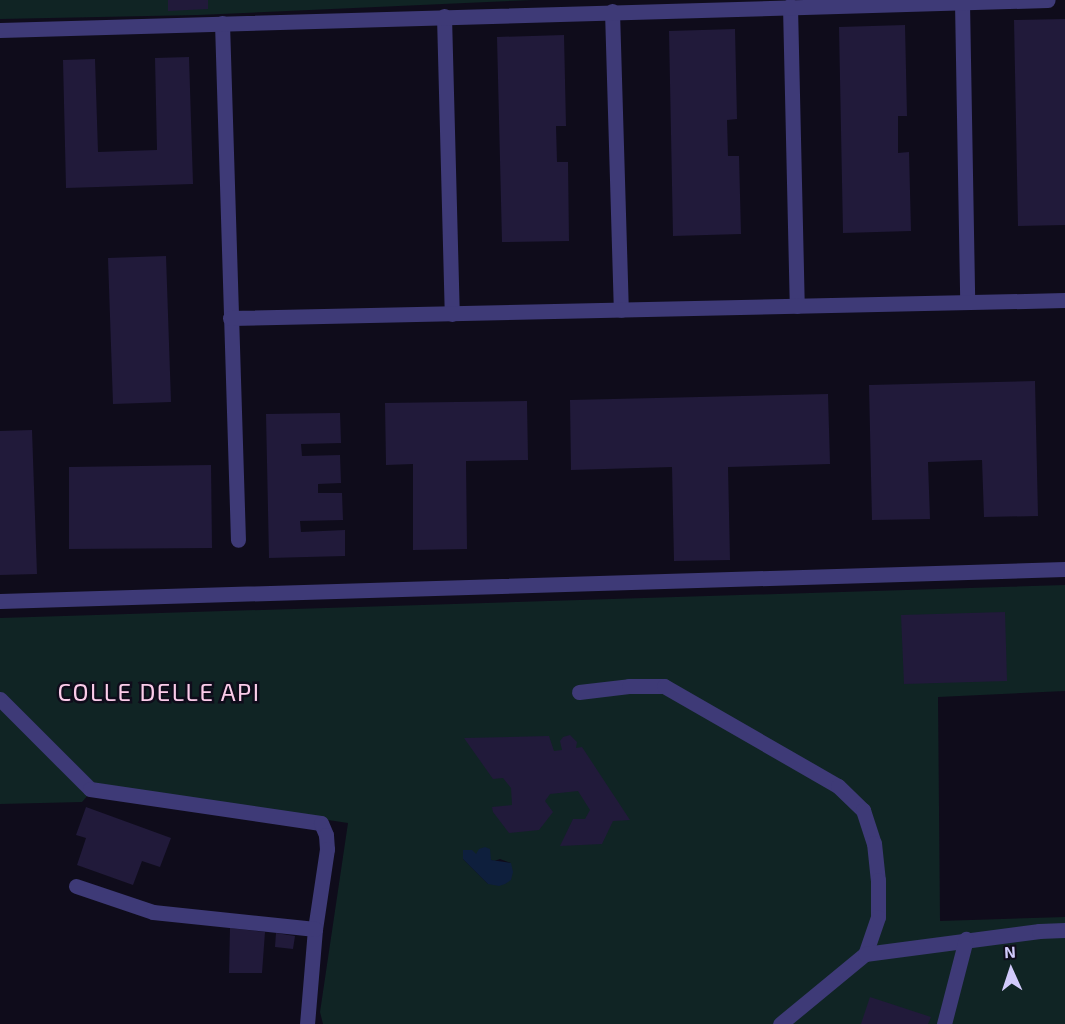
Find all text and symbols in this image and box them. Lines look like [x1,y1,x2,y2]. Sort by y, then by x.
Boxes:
district label: COLLE DELLE API [57,678,261,706]
north arrow [981,940,1041,1000]
text: N [1004,942,1016,961]

